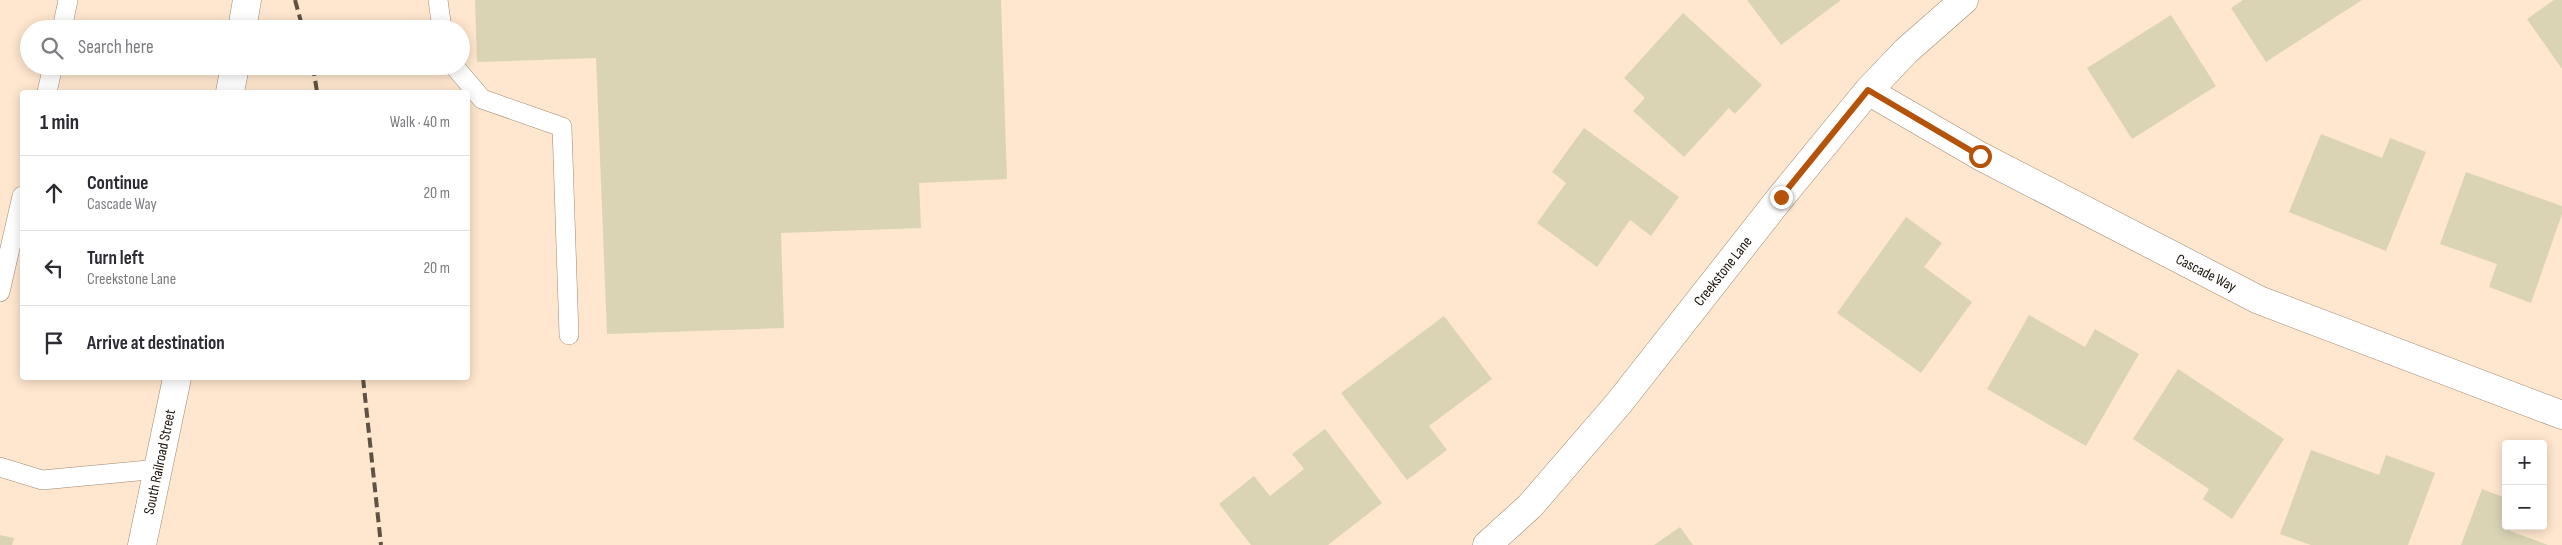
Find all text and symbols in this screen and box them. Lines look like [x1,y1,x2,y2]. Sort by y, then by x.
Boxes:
search box [20,20,470,75]
icon: search [38,34,66,62]
text: Search here [78,36,154,59]
text: 1 min [40,110,79,135]
text: Walk · 40 m [390,113,450,132]
route start [1969,145,1992,168]
text: Continue [87,172,148,195]
icon: ahead [40,179,68,207]
text: 20 m [423,184,450,203]
route end [1770,186,1793,209]
text: Cascade Way [87,195,157,214]
street label: Creekstone Lane [1690,233,1756,310]
text: Turn left [87,247,144,270]
street label: Cascade Way [2173,250,2239,297]
icon: left [40,254,68,282]
text: 20 m [423,259,450,278]
text: Creekstone Lane [87,270,176,289]
icon: arrive [40,329,68,357]
text: Arrive at destination [87,332,225,355]
street label: South Railroad Street [140,407,180,516]
map controls [2502,440,2547,530]
button: + [2502,440,2547,485]
button: − [2502,485,2547,530]

